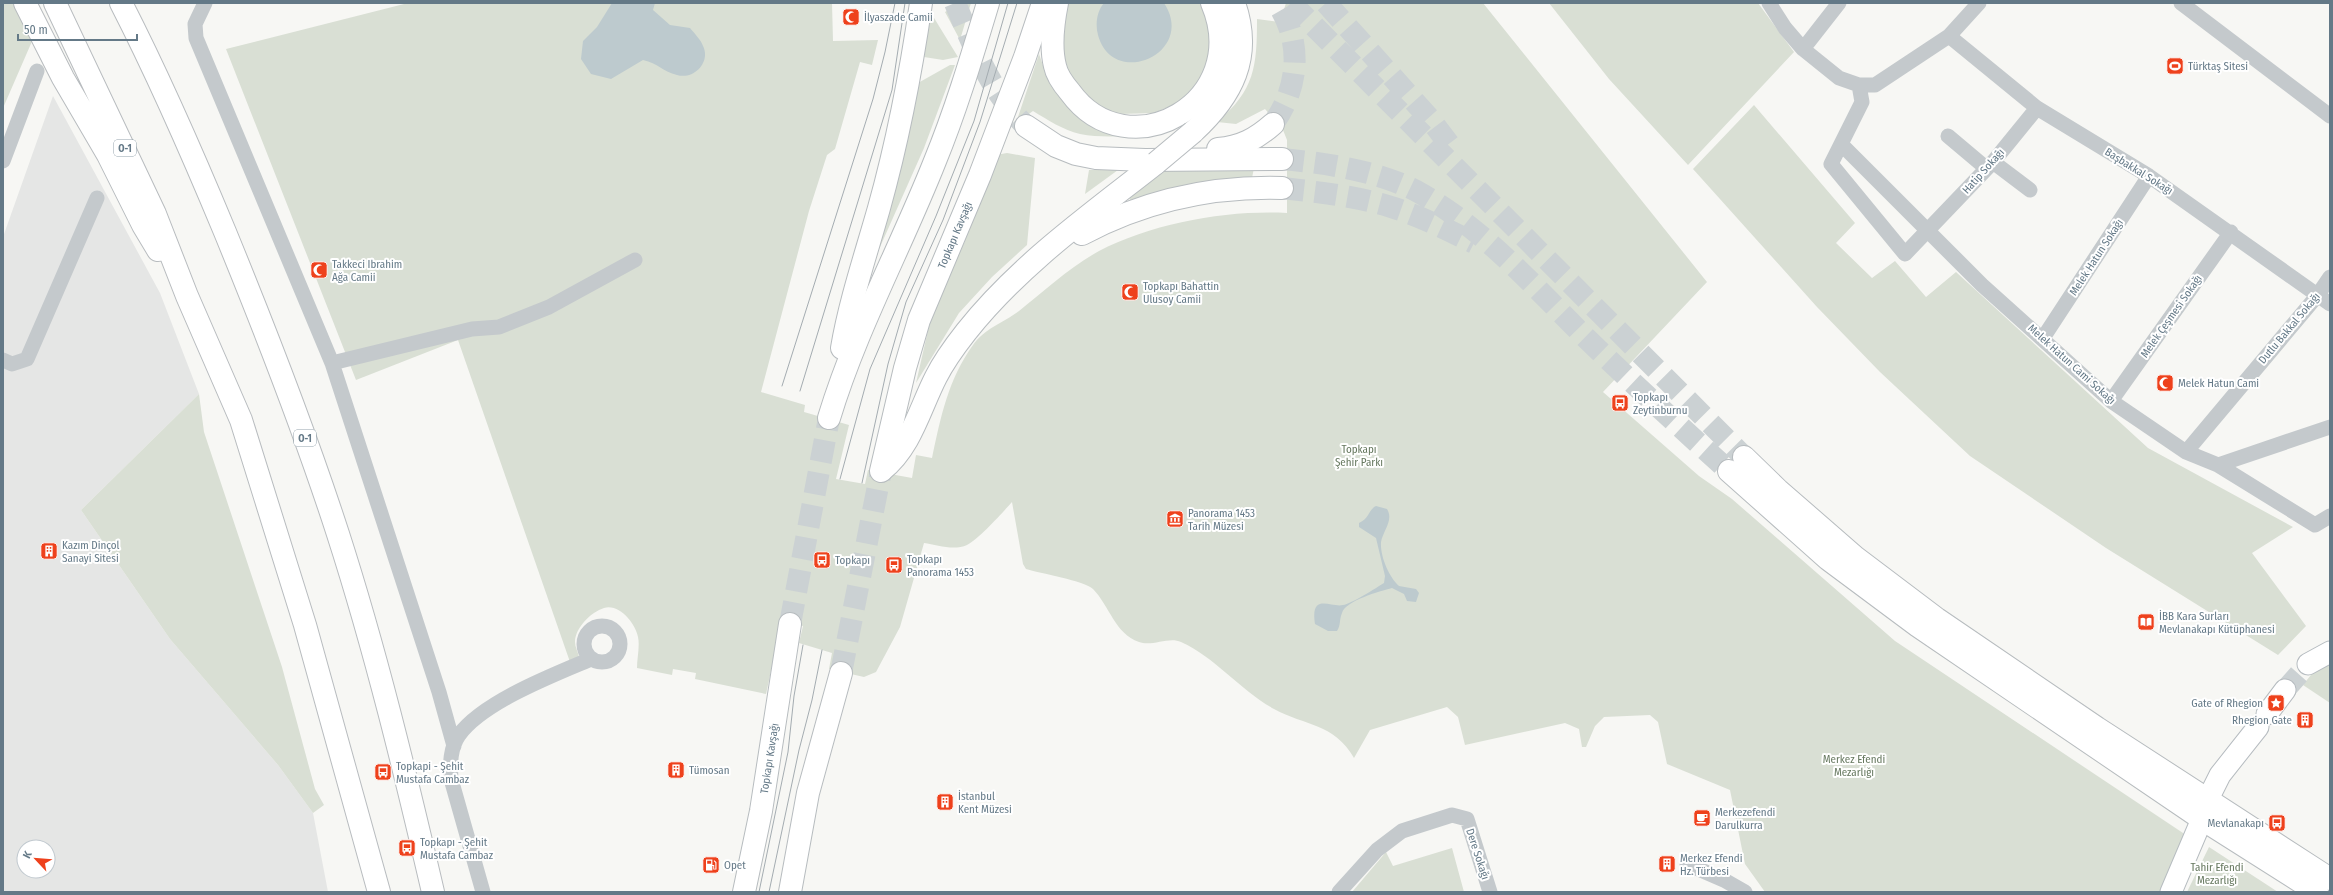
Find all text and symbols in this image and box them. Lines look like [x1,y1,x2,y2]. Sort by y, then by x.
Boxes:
mosque icon: İlyaszade Camii [841,7,861,27]
place label: İlyaszade Camii [864,10,933,24]
scale bar [18,16,137,42]
text: 50 m [24,23,48,37]
sports icon: Türktaş Sitesi [2165,56,2185,76]
place label: Türktaş Sitesi [2188,60,2248,73]
road number: O-1 [114,140,136,156]
street label: Başbakkal Sokağı [2102,145,2175,197]
street label: Hatip Sokağı [1960,146,2007,197]
street label: Topkapı Kavşağı [935,200,975,271]
street label: Melek Hatun Sokağı [2067,217,2126,298]
place label: Takkeci Ibrahim Ağa Camii [332,258,402,284]
mosque icon: Takkeci Ibrahim Ağa Camii [309,260,329,280]
street label: Melek Çeşmesi Sokağı [2138,272,2205,360]
place label: Topkapı Bahattin Ulusoy Camii [1143,280,1219,306]
mosque icon: Topkapı Bahattin Ulusoy Camii [1120,282,1140,302]
street label: Dutlu Bakkal Sokağı [2256,290,2323,366]
street label: Melek Hatun Cami Sokağı [2025,322,2118,407]
mosque icon: Melek Hatun Cami [2155,373,2175,393]
place label: Melek Hatun Cami [2178,377,2259,390]
place label: Topkapı Zeytinburnu [1633,391,1687,417]
bus stop icon: Topkapı Zeytinburnu [1610,393,1630,413]
road number: O-1 [294,430,316,446]
park label: Topkapı Şehir Parkı [1335,443,1383,469]
place label: Panorama 1453 Tarih Müzesi [1188,507,1255,533]
museum icon: Panorama 1453 Tarih Müzesi [1165,509,1185,529]
place label: Kazım Dinçol Sanayi Sitesi [62,539,120,565]
building icon: Kazım Dinçol Sanayi Sitesi [39,541,59,561]
bus stop icon: Topkapı [812,550,832,570]
place label: Topkapı Panorama 1453 [907,553,974,579]
place label: Topkapı [835,554,870,567]
bus stop icon: Topkapı Panorama 1453 [884,555,904,575]
place label: İBB Kara Surları Mevlanakapı Kütüphanesi [2159,609,2275,636]
library icon: İBB Kara Surları Mevlanakapı Kütüphanesi [2136,612,2156,632]
place icon: Gate of Rhegion [2266,693,2286,713]
place label: Gate of Rhegion [2191,697,2263,710]
building icon: Rhegion Gate [2295,710,2315,730]
place label: Rhegion Gate [2232,714,2292,727]
street label: Topkapı Kavşağı [758,722,782,795]
park label: Merkez Efendi Mezarlığı [1823,753,1885,779]
place label: Topkapi - Şehit Mustafa Cambaz [396,760,470,786]
building icon: Tümosan [666,760,686,780]
bus stop icon: Topkapi - Şehit Mustafa Cambaz [373,762,393,782]
place label: Tümosan [689,764,729,777]
place label: İstanbul Kent Müzesi [958,789,1012,816]
building icon: İstanbul Kent Müzesi [935,792,955,812]
place label: Merkezefendi Darulkurra [1715,806,1776,832]
cafe icon: Merkezefendi Darulkurra [1692,808,1712,828]
bus stop icon: Mevlanakapı [2267,813,2287,833]
place label: Mevlanakapı [2207,817,2264,830]
street label: Dere Sokağı [1463,827,1492,881]
place label: Topkapı - Şehit Mustafa Cambaz [420,836,494,862]
bus stop icon: Topkapı - Şehit Mustafa Cambaz [397,838,417,858]
north arrow [16,839,56,879]
text: K [20,849,35,861]
place label: Merkez Efendi Hz. Türbesi [1680,852,1743,878]
building icon: Merkez Efendi Hz. Türbesi [1657,854,1677,874]
fuel station icon: Opet [701,855,721,875]
place label: Opet [724,859,746,872]
park label: Tahir Efendi Mezarlığı [2190,861,2244,887]

